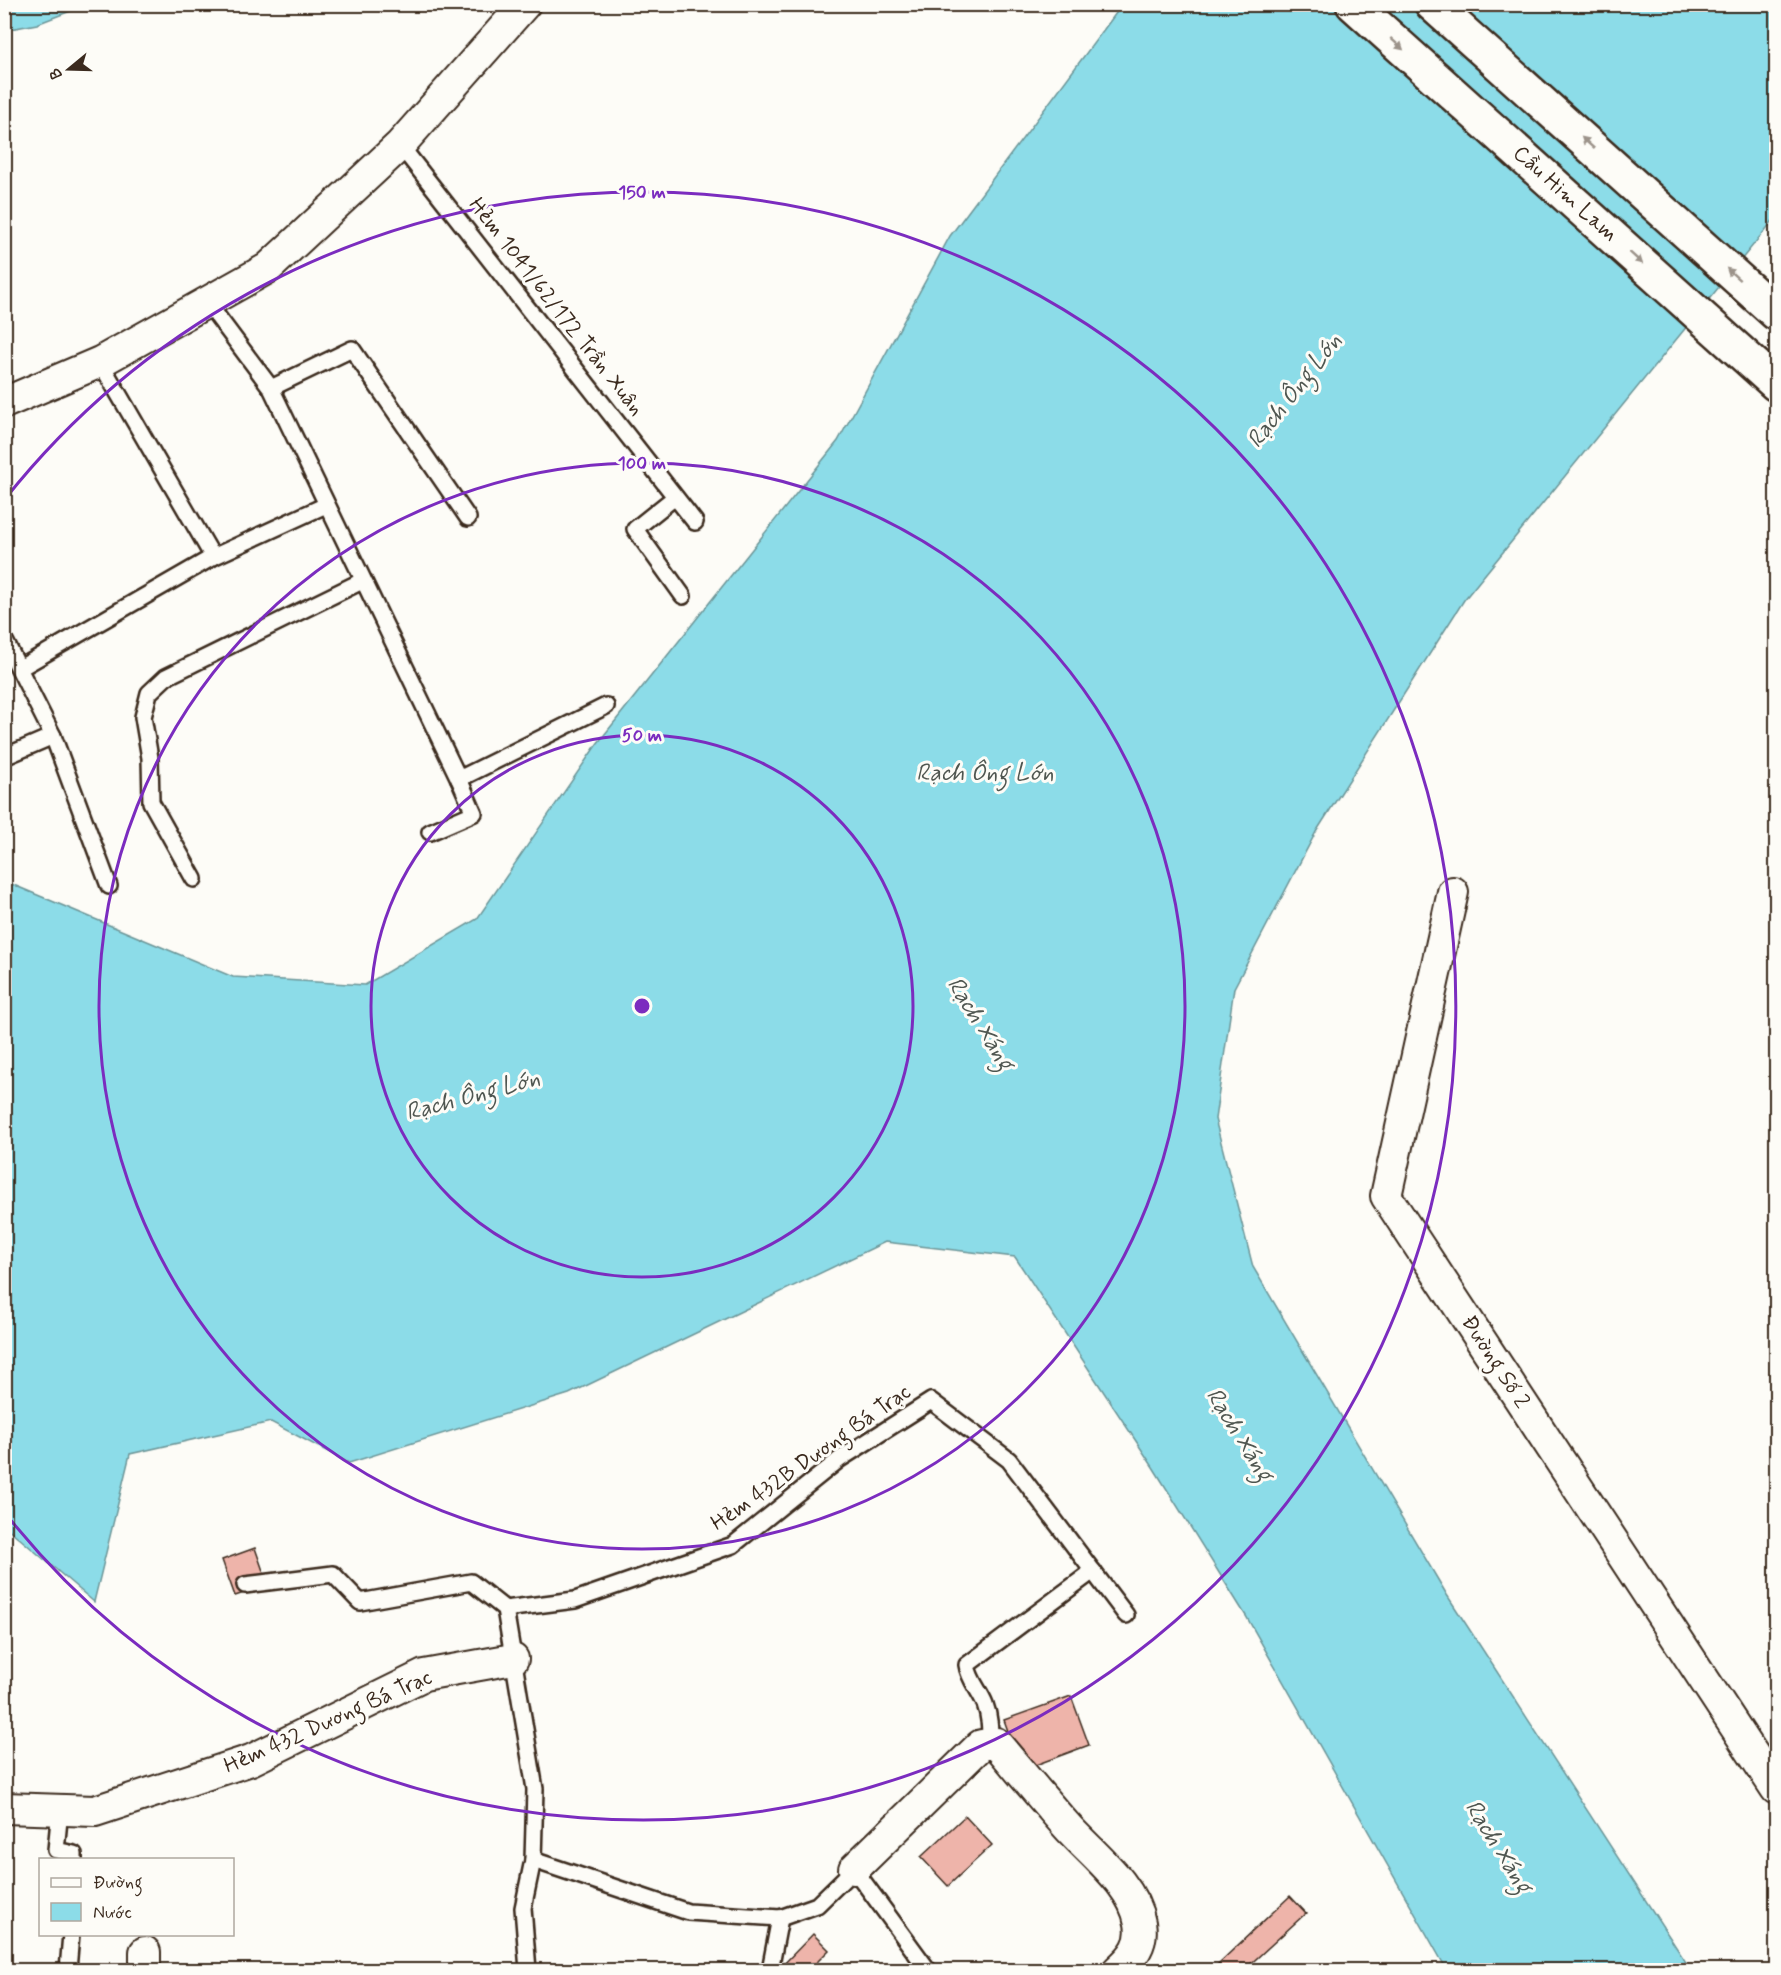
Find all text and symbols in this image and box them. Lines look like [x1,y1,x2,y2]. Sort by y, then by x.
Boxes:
one-way arrow [1389,37,1404,50]
north arrow [39,39,99,99]
text: B [45,65,68,82]
one-way arrow [1580,136,1595,150]
street label: Cầu Him Lam [1507,140,1623,248]
text: 150 m [618,181,666,205]
street label: Hẻm 1041/62/172 Trần Xuân [462,192,650,422]
one-way arrow [1628,251,1643,264]
one-way arrow [1726,268,1741,281]
water label: Rạch Ông Lớn [1240,327,1352,457]
text: 100 m [618,452,666,476]
text: 50 m [622,724,662,748]
water label: Rạch Ông Lớn [916,758,1054,792]
water label: Rạch Xáng [937,971,1022,1080]
centre of rings [632,996,652,1016]
water label: Rạch Ông Lớn [402,1063,544,1132]
street label: Đường Số 2 [1452,1310,1536,1416]
street label: Hẻm 432B Dương Bá Trạc [706,1378,918,1540]
water label: Rạch Xáng [1196,1382,1281,1491]
street label: Hẻm 432 Dương Bá Trạc [220,1663,438,1783]
water label: Rạch Xáng [1455,1794,1540,1903]
legend [39,1858,234,1936]
text: Đường [93,1871,143,1897]
text: Nước [93,1901,132,1925]

